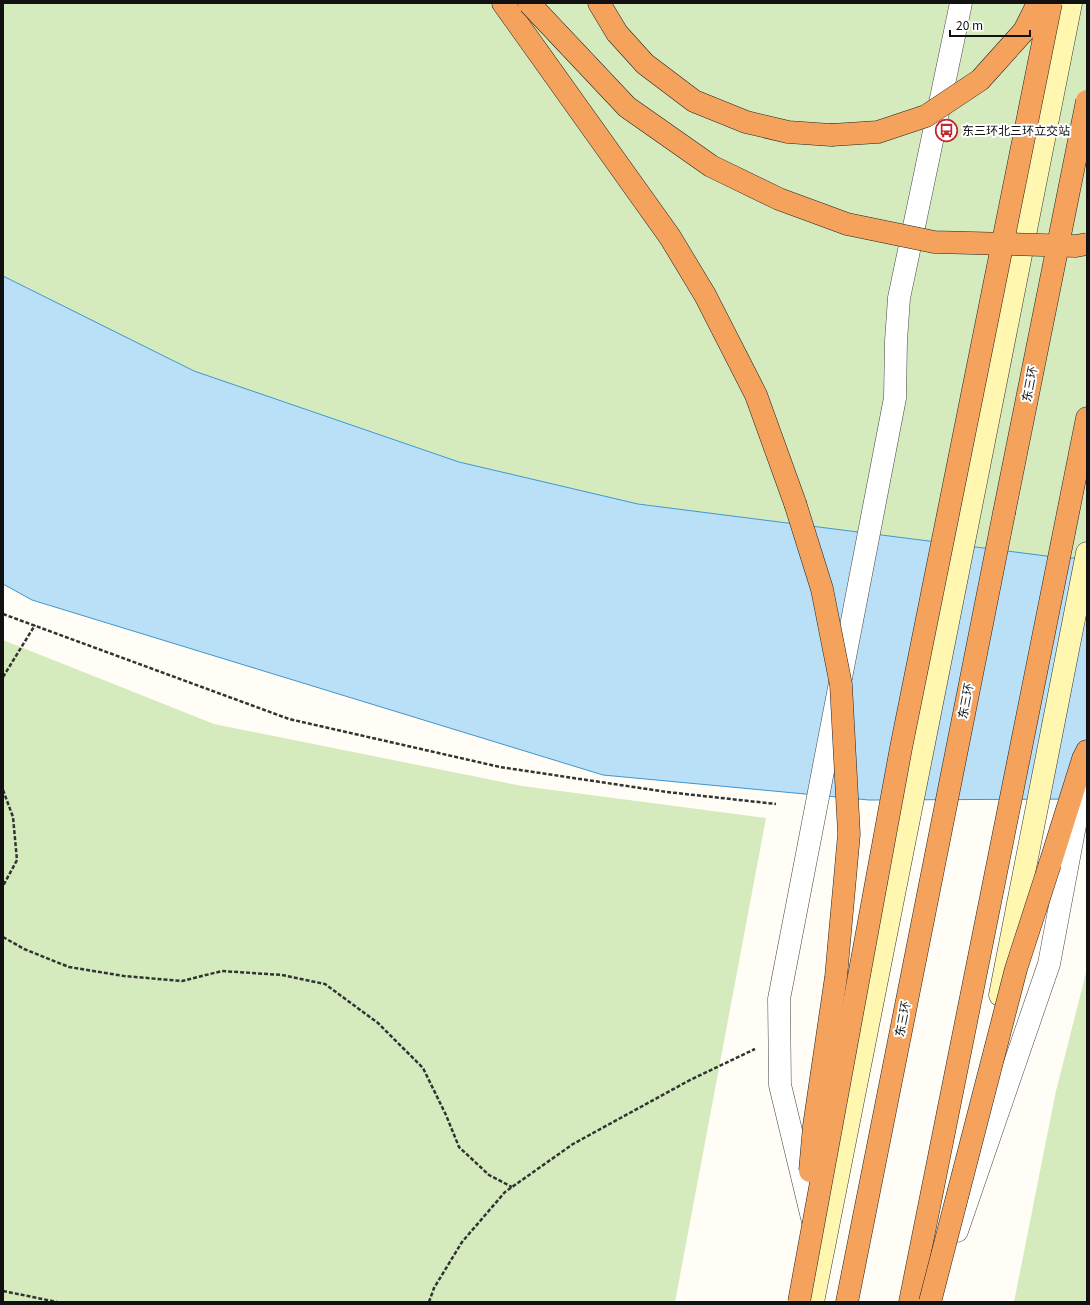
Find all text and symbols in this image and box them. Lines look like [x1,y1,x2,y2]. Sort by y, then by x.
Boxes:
scale bar [950,12,1030,38]
text: 20 m [956,16,983,33]
bus stop icon: 东三环北三环立交站 [933,118,959,144]
place label: 东三环北三环立交站 [962,121,1070,138]
street label: 东三环 [1017,364,1040,403]
street label: 东三环 [953,681,976,720]
street label: 东三环 [890,999,913,1038]

